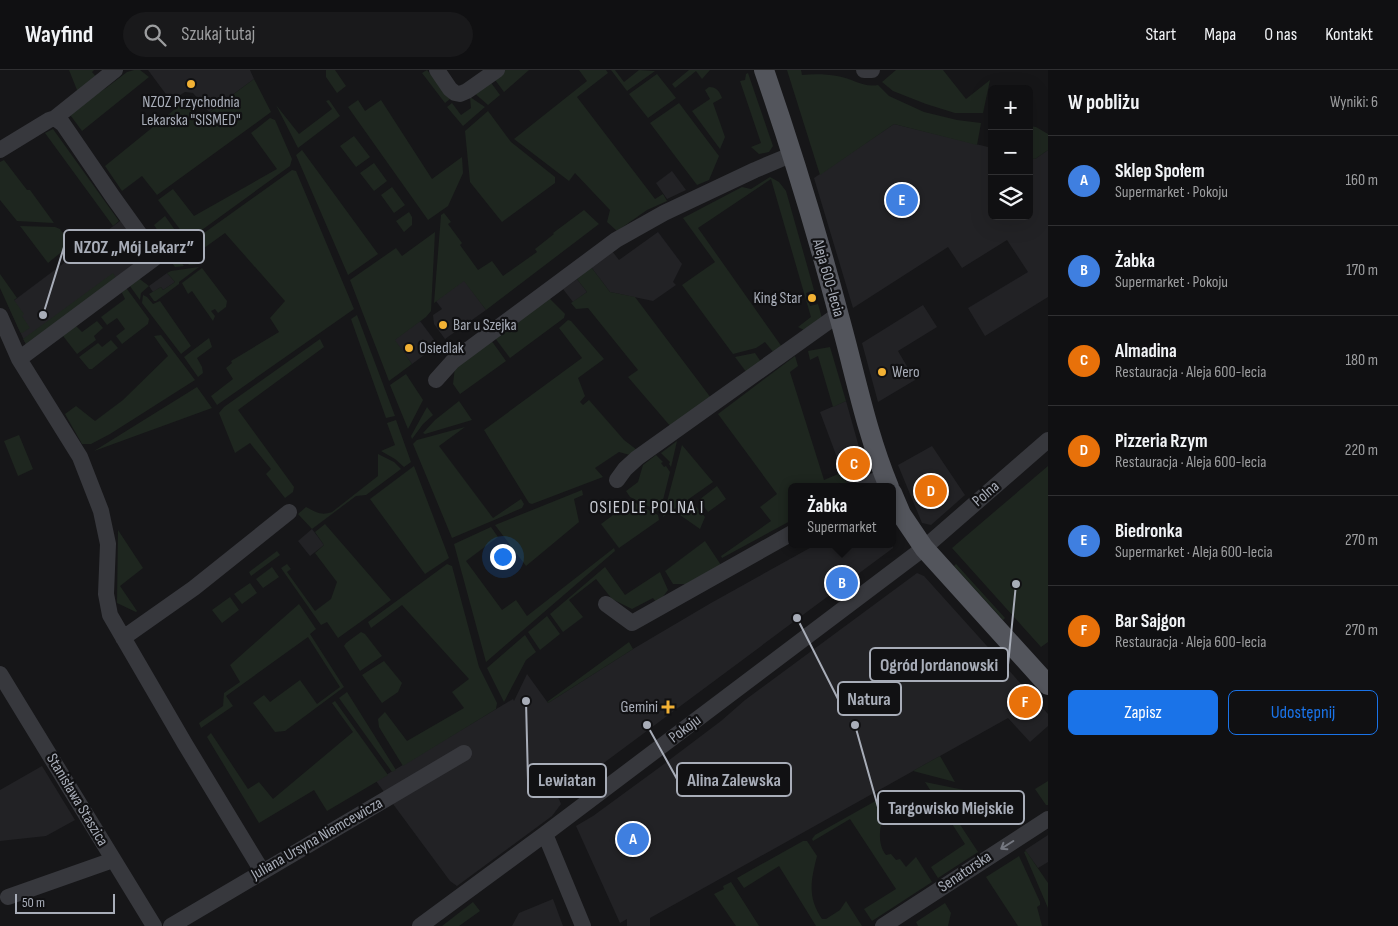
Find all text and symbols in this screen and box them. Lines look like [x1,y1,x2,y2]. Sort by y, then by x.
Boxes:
search box [123,12,473,57]
text: Wayfind [25,20,93,49]
icon: search [141,21,169,49]
text: Szukaj tutaj [181,23,255,46]
text: Start [1145,24,1176,45]
text: Mapa [1204,24,1236,45]
text: O nas [1264,24,1297,45]
text: Kontakt [1325,24,1373,45]
marker: NZOZ Przychodnia Lekarska "SISMED" [185,78,197,90]
map controls [988,85,1033,220]
button: + [988,85,1033,130]
text: W pobliżu [1068,90,1139,115]
place label: NZOZ Przychodnia Lekarska "SISMED" [141,93,241,130]
text: Wyniki: 6 [1330,93,1378,112]
button: − [988,130,1033,175]
text: Sklep Społem [1115,160,1205,183]
text: A [1080,171,1088,190]
text: 160 m [1345,171,1378,190]
button: layers [988,175,1033,220]
pin: E [886,181,918,219]
text: Supermarket · Pokoju [1115,183,1228,202]
callout: NZOZ „Mój Lekarz” [64,230,204,263]
street label: Aleja 600-lecia [808,236,848,319]
text: NZOZ „Mój Lekarz” [74,237,194,258]
text: Żabka [1115,250,1155,273]
text: B [1080,261,1088,280]
text: 170 m [1346,261,1378,280]
text: Supermarket · Pokoju [1115,273,1228,292]
place label: King Star [754,289,802,308]
marker: King Star [806,292,818,304]
place label: Bar u Szejka [453,316,517,335]
marker: Bar u Szejka [437,319,449,331]
place label: Osiedlak [419,339,464,358]
text: Almadina [1115,340,1177,363]
marker: Osiedlak [403,342,415,354]
text: C [1080,351,1088,370]
text: 180 m [1345,351,1378,370]
place label: Wero [892,363,920,382]
text: Restauracja · Aleja 600-lecia [1115,363,1266,382]
marker: Wero [876,366,888,378]
text: Pizzeria Rzym [1115,430,1208,453]
text: D [1080,441,1088,460]
text: 220 m [1345,441,1378,460]
pin: C [838,445,870,483]
text: Restauracja · Aleja 600-lecia [1115,453,1266,472]
pin: D [915,472,947,510]
street label: Polna [969,477,1003,511]
popup [788,483,896,548]
text: Żabka [807,495,847,518]
district label: OSIEDLE POLNA I [590,497,704,518]
text: Supermarket [807,518,877,537]
text: Biedronka [1115,520,1182,543]
text: E [1081,531,1087,550]
text: 270 m [1345,531,1378,550]
text: Supermarket · Aleja 600-lecia [1115,543,1273,562]
your location [490,544,516,570]
pin: B [826,564,858,602]
text: Bar Sajgon [1115,610,1185,633]
text: F [1081,621,1087,640]
text: 270 m [1345,621,1378,640]
text: Restauracja · Aleja 600-lecia [1115,633,1266,652]
callout: Ogród Jordanowski [870,648,1008,681]
text: Ogród Jordanowski [880,655,998,676]
callout: Natura [838,682,901,715]
pin: F [1009,683,1041,721]
text: Natura [847,689,891,710]
button: Zapisz [1068,690,1218,735]
button: Udostępnij [1228,690,1378,735]
place label: Gemini [620,698,658,717]
marker: Gemini [662,701,674,713]
street label: Pokoju [665,711,705,747]
street label: Stanisława Staszica [42,750,112,850]
callout: Alina Zalewska [677,763,791,796]
callout: Lewiatan [528,764,606,797]
text: Lewiatan [538,770,596,791]
text: Alina Zalewska [686,770,781,791]
callout: Targowisko Miejskie [878,791,1024,824]
street label: Juliana Ursyna Niemcewicza [247,794,386,885]
text: Targowisko Miejskie [888,798,1014,819]
pin: A [617,820,649,858]
one-way arrow [1000,840,1014,850]
street label: Senatorska [935,847,995,897]
scale bar [15,891,115,914]
text: 50 m [22,894,45,911]

